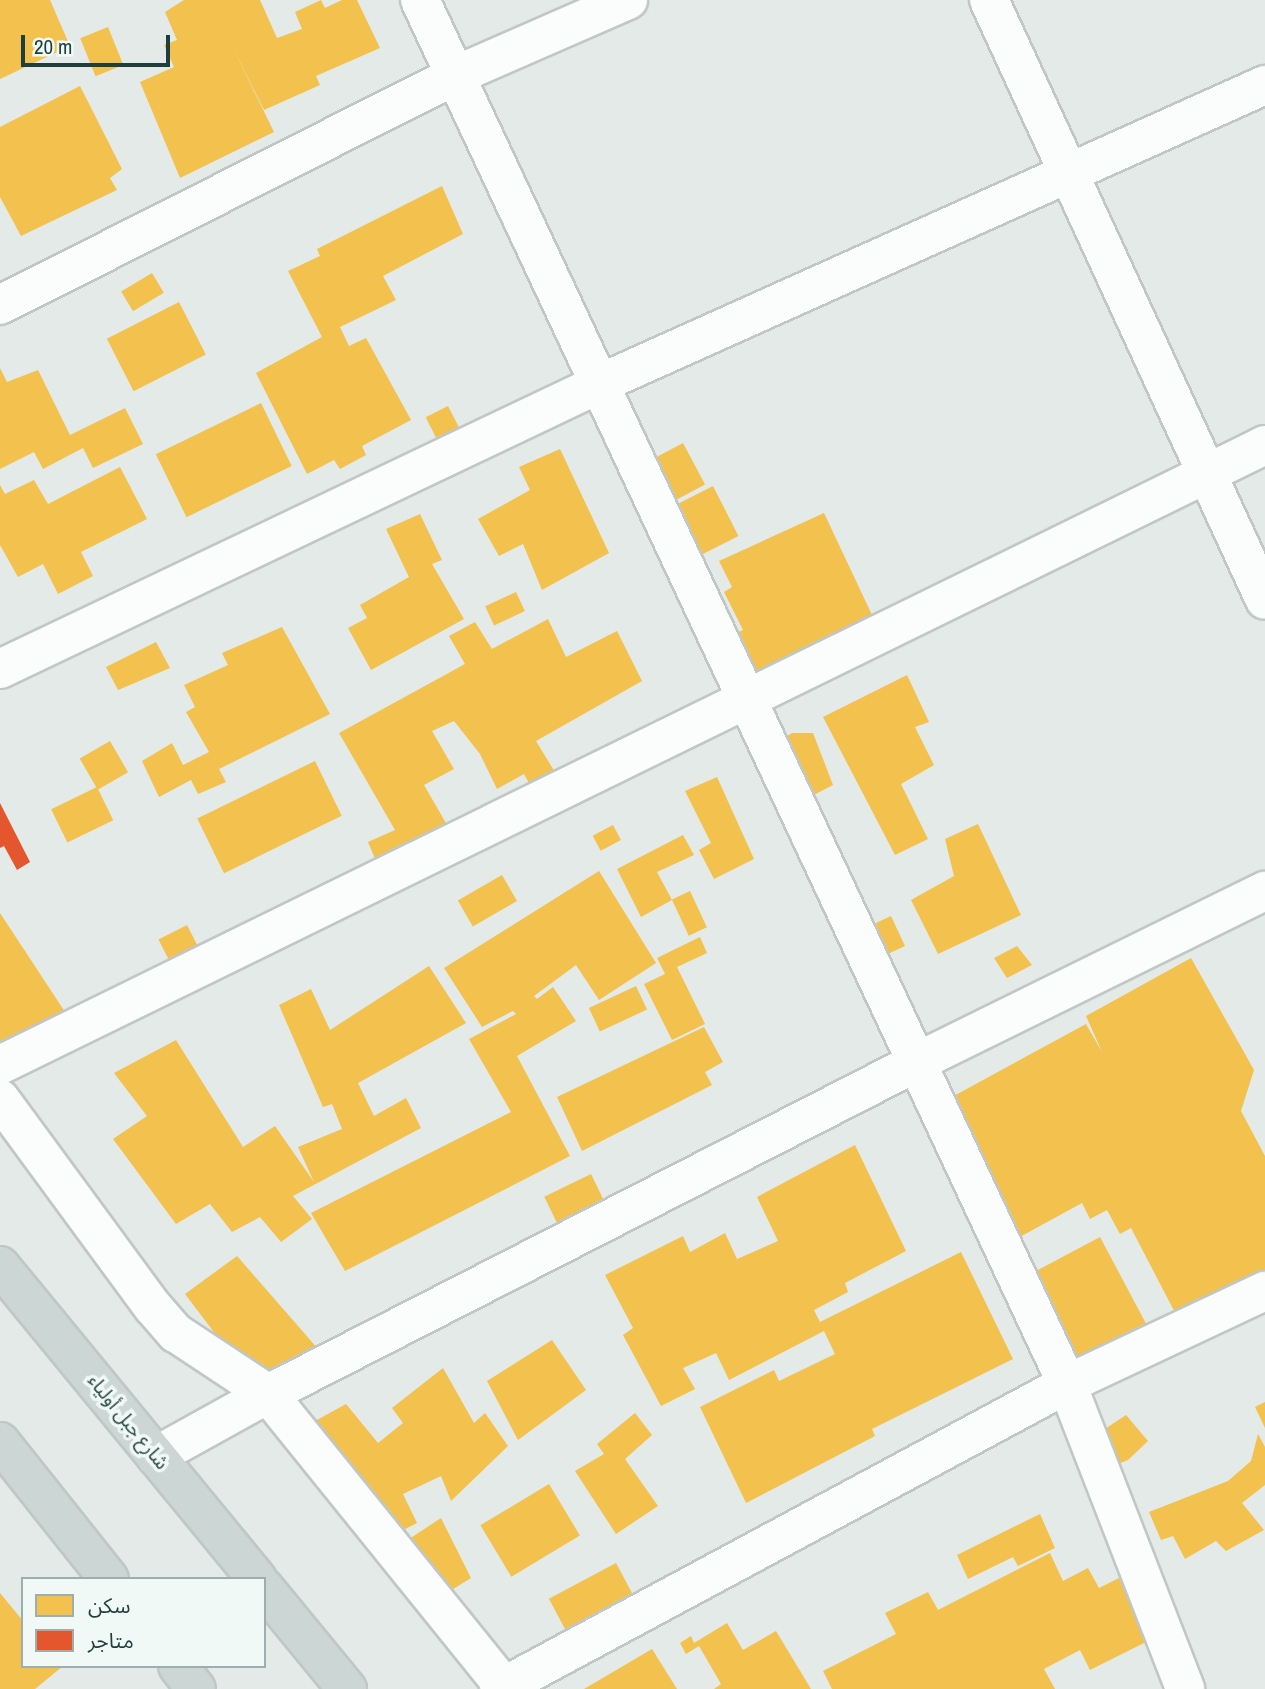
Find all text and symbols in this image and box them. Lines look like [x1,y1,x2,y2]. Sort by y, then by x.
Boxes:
scale bar [24,21,173,65]
text: 20 m [34,32,72,61]
street label: شارع جبل أولياء [83,1370,173,1474]
legend [21,1577,266,1668]
text: سكن [88,1591,130,1620]
text: متاجر [88,1626,134,1655]

